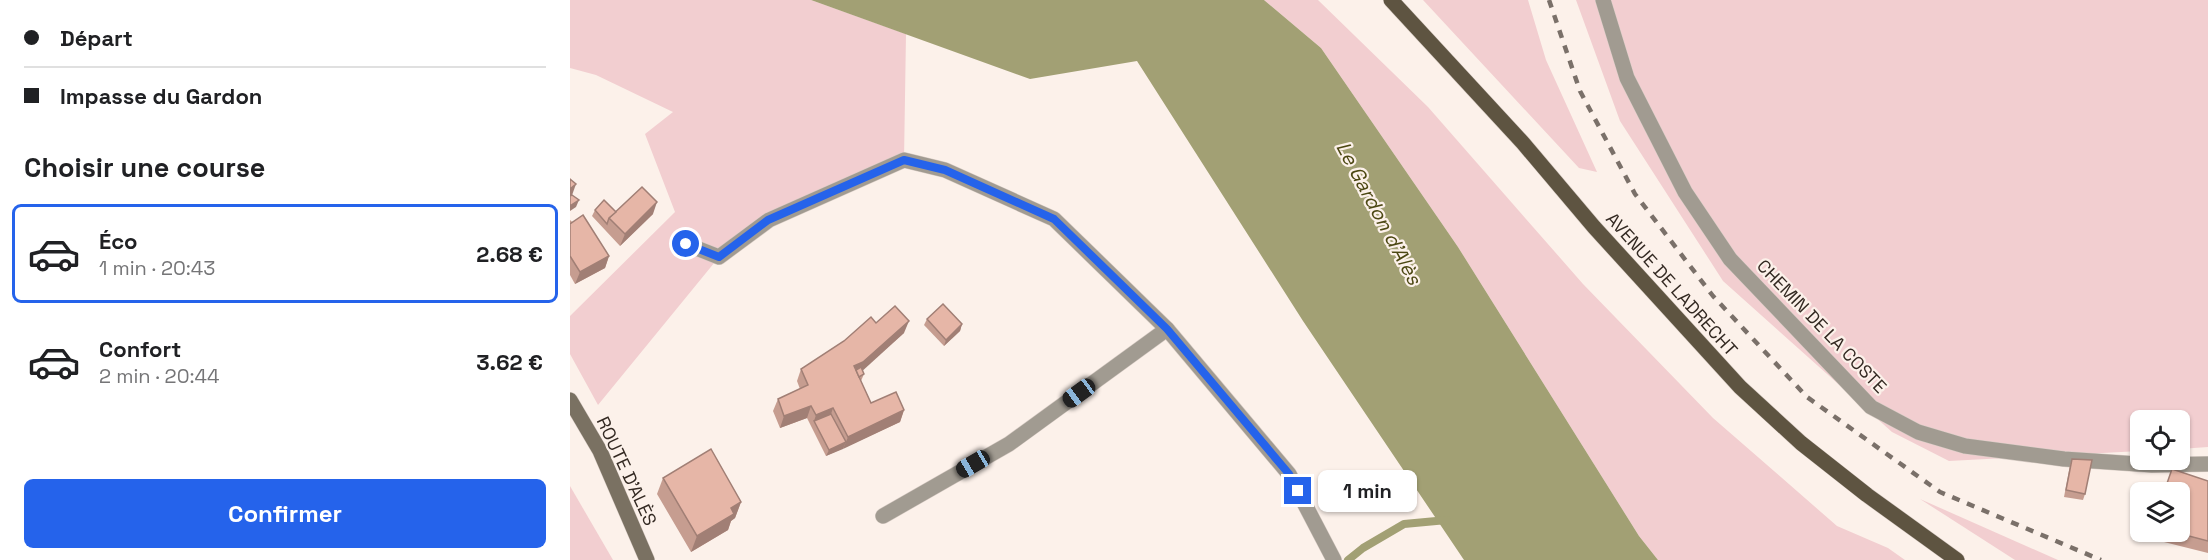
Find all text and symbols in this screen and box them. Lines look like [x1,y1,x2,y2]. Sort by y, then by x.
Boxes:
text: Départ [60,24,133,52]
text: Impasse du Gardon [60,82,262,110]
water label: Le Gardon d'Alès [1330,137,1428,290]
text: Choisir une course [24,150,265,185]
street label: AVENUE DE LADRECHT [1601,207,1743,361]
icon: car [27,227,81,281]
text: Éco [99,227,138,255]
route start [672,230,699,257]
text: 2.68 € [476,240,543,268]
street label: CHEMIN DE LA COSTE [1752,254,1892,398]
text: 1 min · 20:43 [99,255,215,281]
icon: car [27,335,81,389]
text: Confort [99,335,181,363]
text: 3.62 € [476,348,543,376]
text: 2 min · 20:44 [99,363,220,389]
car [1059,375,1099,411]
map controls [2130,410,2190,542]
button: locate [2130,410,2190,470]
street label: ROUTE D'ALÈS [592,413,662,529]
car [953,447,993,481]
callout: 1 min [1319,470,1418,512]
route end [1284,477,1311,504]
text: 1 min [1343,478,1392,504]
button: Confirmer [24,479,546,548]
button: layers [2130,482,2190,542]

